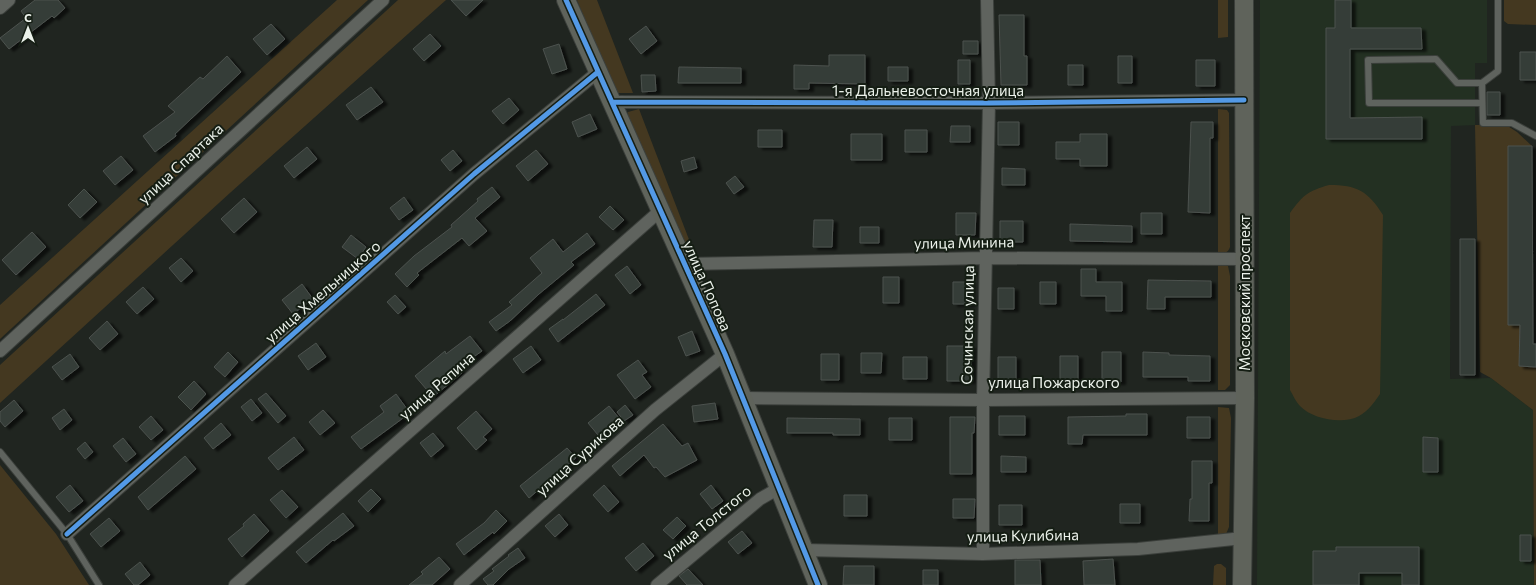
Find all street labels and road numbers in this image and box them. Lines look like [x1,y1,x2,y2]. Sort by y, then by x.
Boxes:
street label: 1-я Дальневосточная улица [832,81,1024,99]
street label: улица Спартака [134,119,227,207]
street label: Московский проспект [1235,215,1253,371]
street label: улица Минина [914,232,1014,252]
street label: улица Хмельницкого [261,236,384,346]
street label: улица Попова [680,237,736,334]
street label: Сочинская улица [957,265,977,385]
street label: улица Репина [395,347,478,423]
street label: улица Пожарского [988,373,1120,391]
street label: улица Сурикова [532,411,627,499]
street label: улица Толстого [658,481,754,563]
street label: улица Кулибина [967,525,1079,545]

